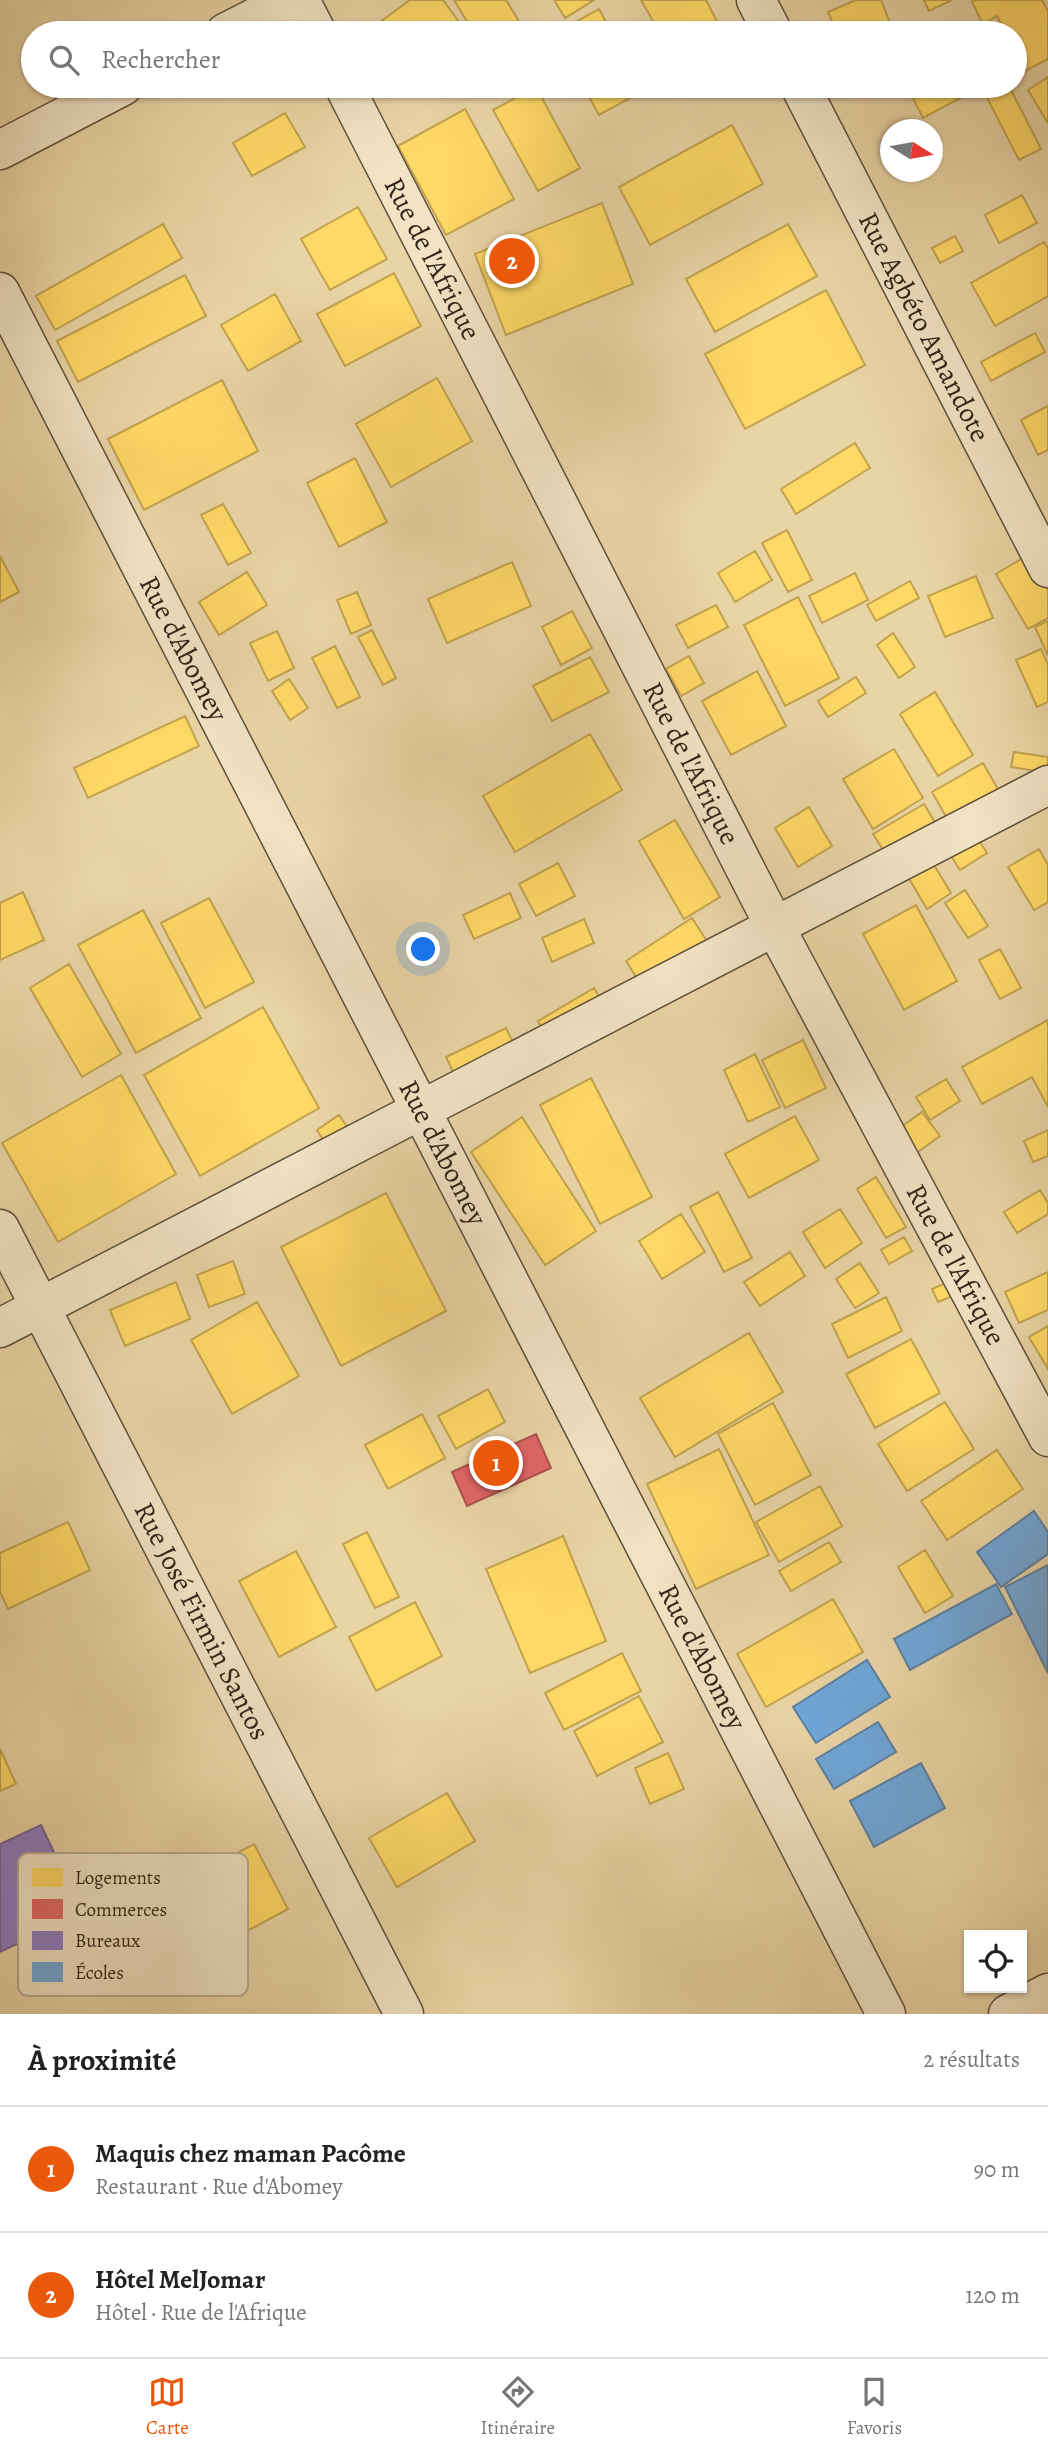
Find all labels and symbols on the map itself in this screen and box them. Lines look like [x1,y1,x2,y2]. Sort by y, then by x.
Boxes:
north arrow [880,119,943,182]
street label: Rue de l'Afrique [375,171,490,347]
street label: Rue Agbéto Amandote [849,205,999,448]
pin: 2 [489,235,535,287]
street label: Rue d'Abomey [130,569,237,728]
street label: Rue de l'Afrique [634,675,749,851]
your location [406,932,440,966]
street label: Rue d'Abomey [390,1073,496,1233]
street label: Rue de l'Afrique [897,1177,1015,1352]
pin: 1 [473,1437,519,1489]
street label: Rue José Firmin Santos [125,1496,279,1747]
street label: Rue d'Abomey [649,1578,756,1737]
legend [18,1853,248,1996]
text: Logements [75,1865,161,1891]
text: Commerces [75,1897,167,1923]
text: Bureaux [75,1928,140,1954]
text: Écoles [75,1960,124,1986]

